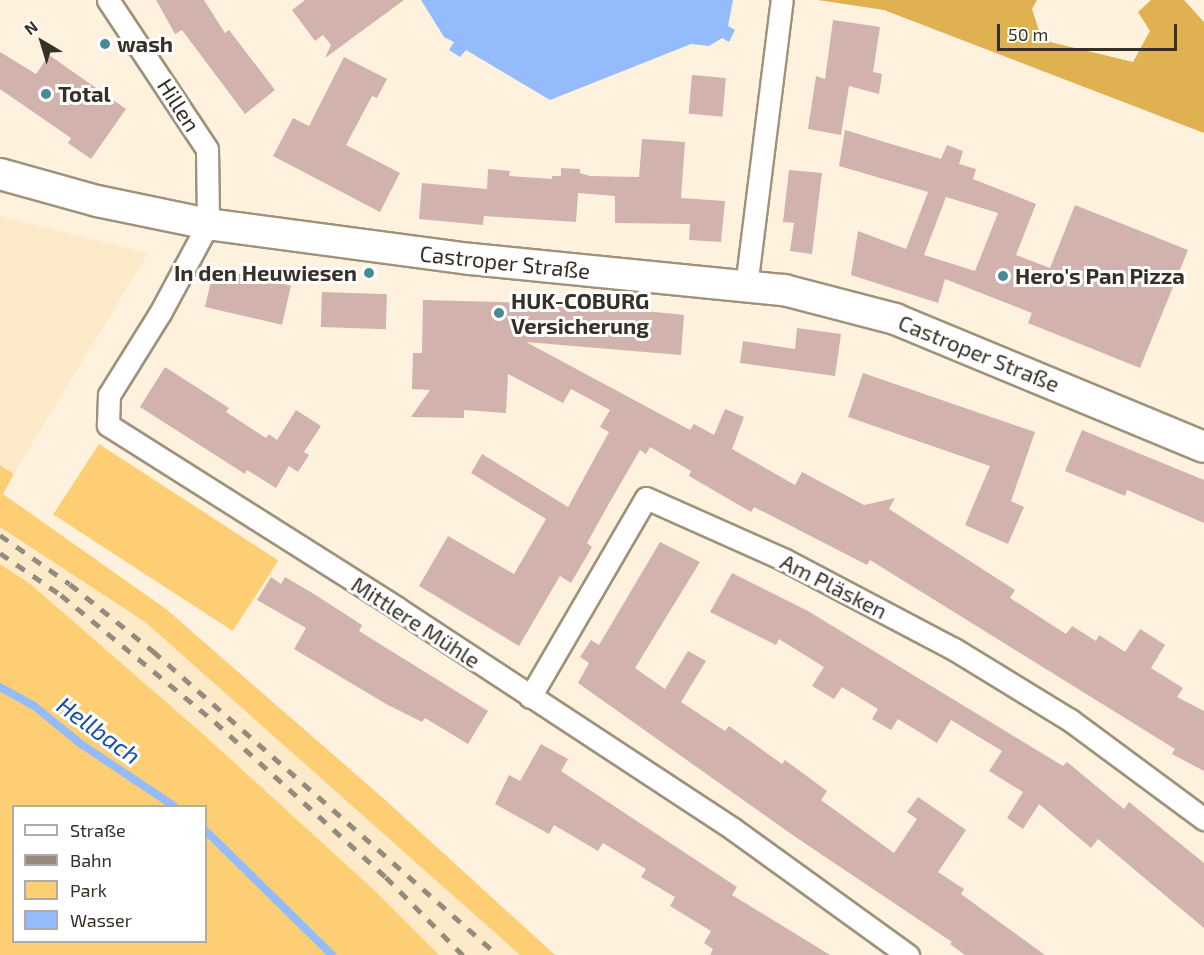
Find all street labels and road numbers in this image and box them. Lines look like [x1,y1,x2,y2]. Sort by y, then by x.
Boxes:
street label: Hillen [152,74,206,136]
street label: Castroper Straße [418,240,592,284]
street label: Castroper Straße [894,309,1064,397]
street label: Am Pläsken [776,548,892,624]
street label: Mittlere Mühle [347,571,485,673]

